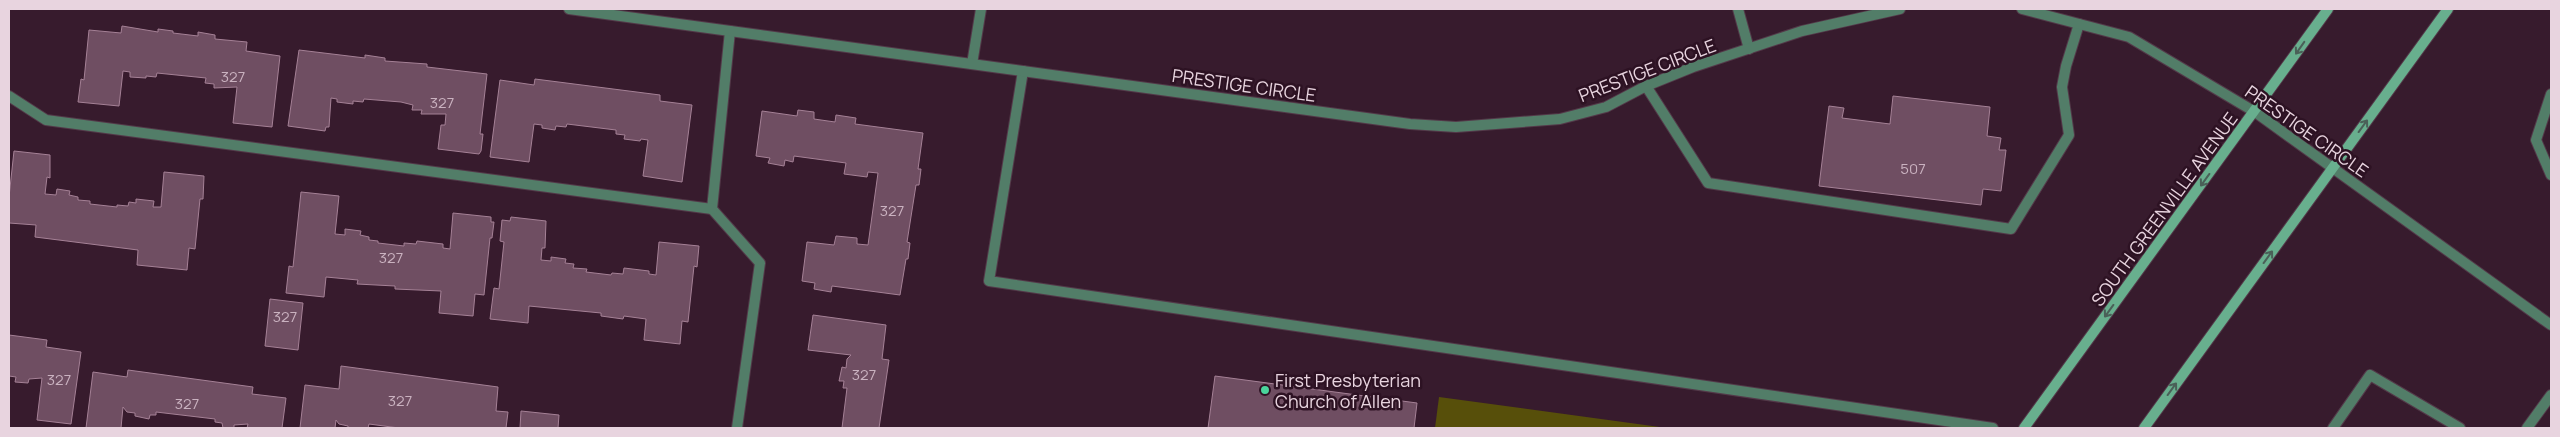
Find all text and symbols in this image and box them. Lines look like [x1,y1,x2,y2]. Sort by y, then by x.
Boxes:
street label: PRESTIGE CIRCLE [1575,33,1719,107]
one-way arrow [2295,41,2305,55]
street label: PRESTIGE CIRCLE [1170,63,1318,107]
house number: 327 [221,66,245,87]
street label: PRESTIGE CIRCLE [2241,80,2373,182]
house number: 327 [430,92,454,113]
street label: SOUTH GREENVILLE AVENUE [2085,107,2243,311]
one-way arrow [2358,119,2368,133]
house number: 507 [1900,158,1926,179]
one-way arrow [2200,173,2210,187]
house number: 327 [880,200,904,221]
house number: 327 [379,247,403,268]
one-way arrow [2263,250,2273,264]
one-way arrow [2104,304,2114,318]
house number: 327 [273,306,297,327]
house number: 327 [852,364,876,385]
place label: First Presbyterian Church of Allen [1275,368,1421,413]
house number: 327 [47,369,71,390]
one-way arrow [2167,382,2177,396]
marker: First Presbyterian Church of Allen [1259,384,1271,396]
house number: 327 [388,390,412,411]
house number: 327 [175,393,199,414]

